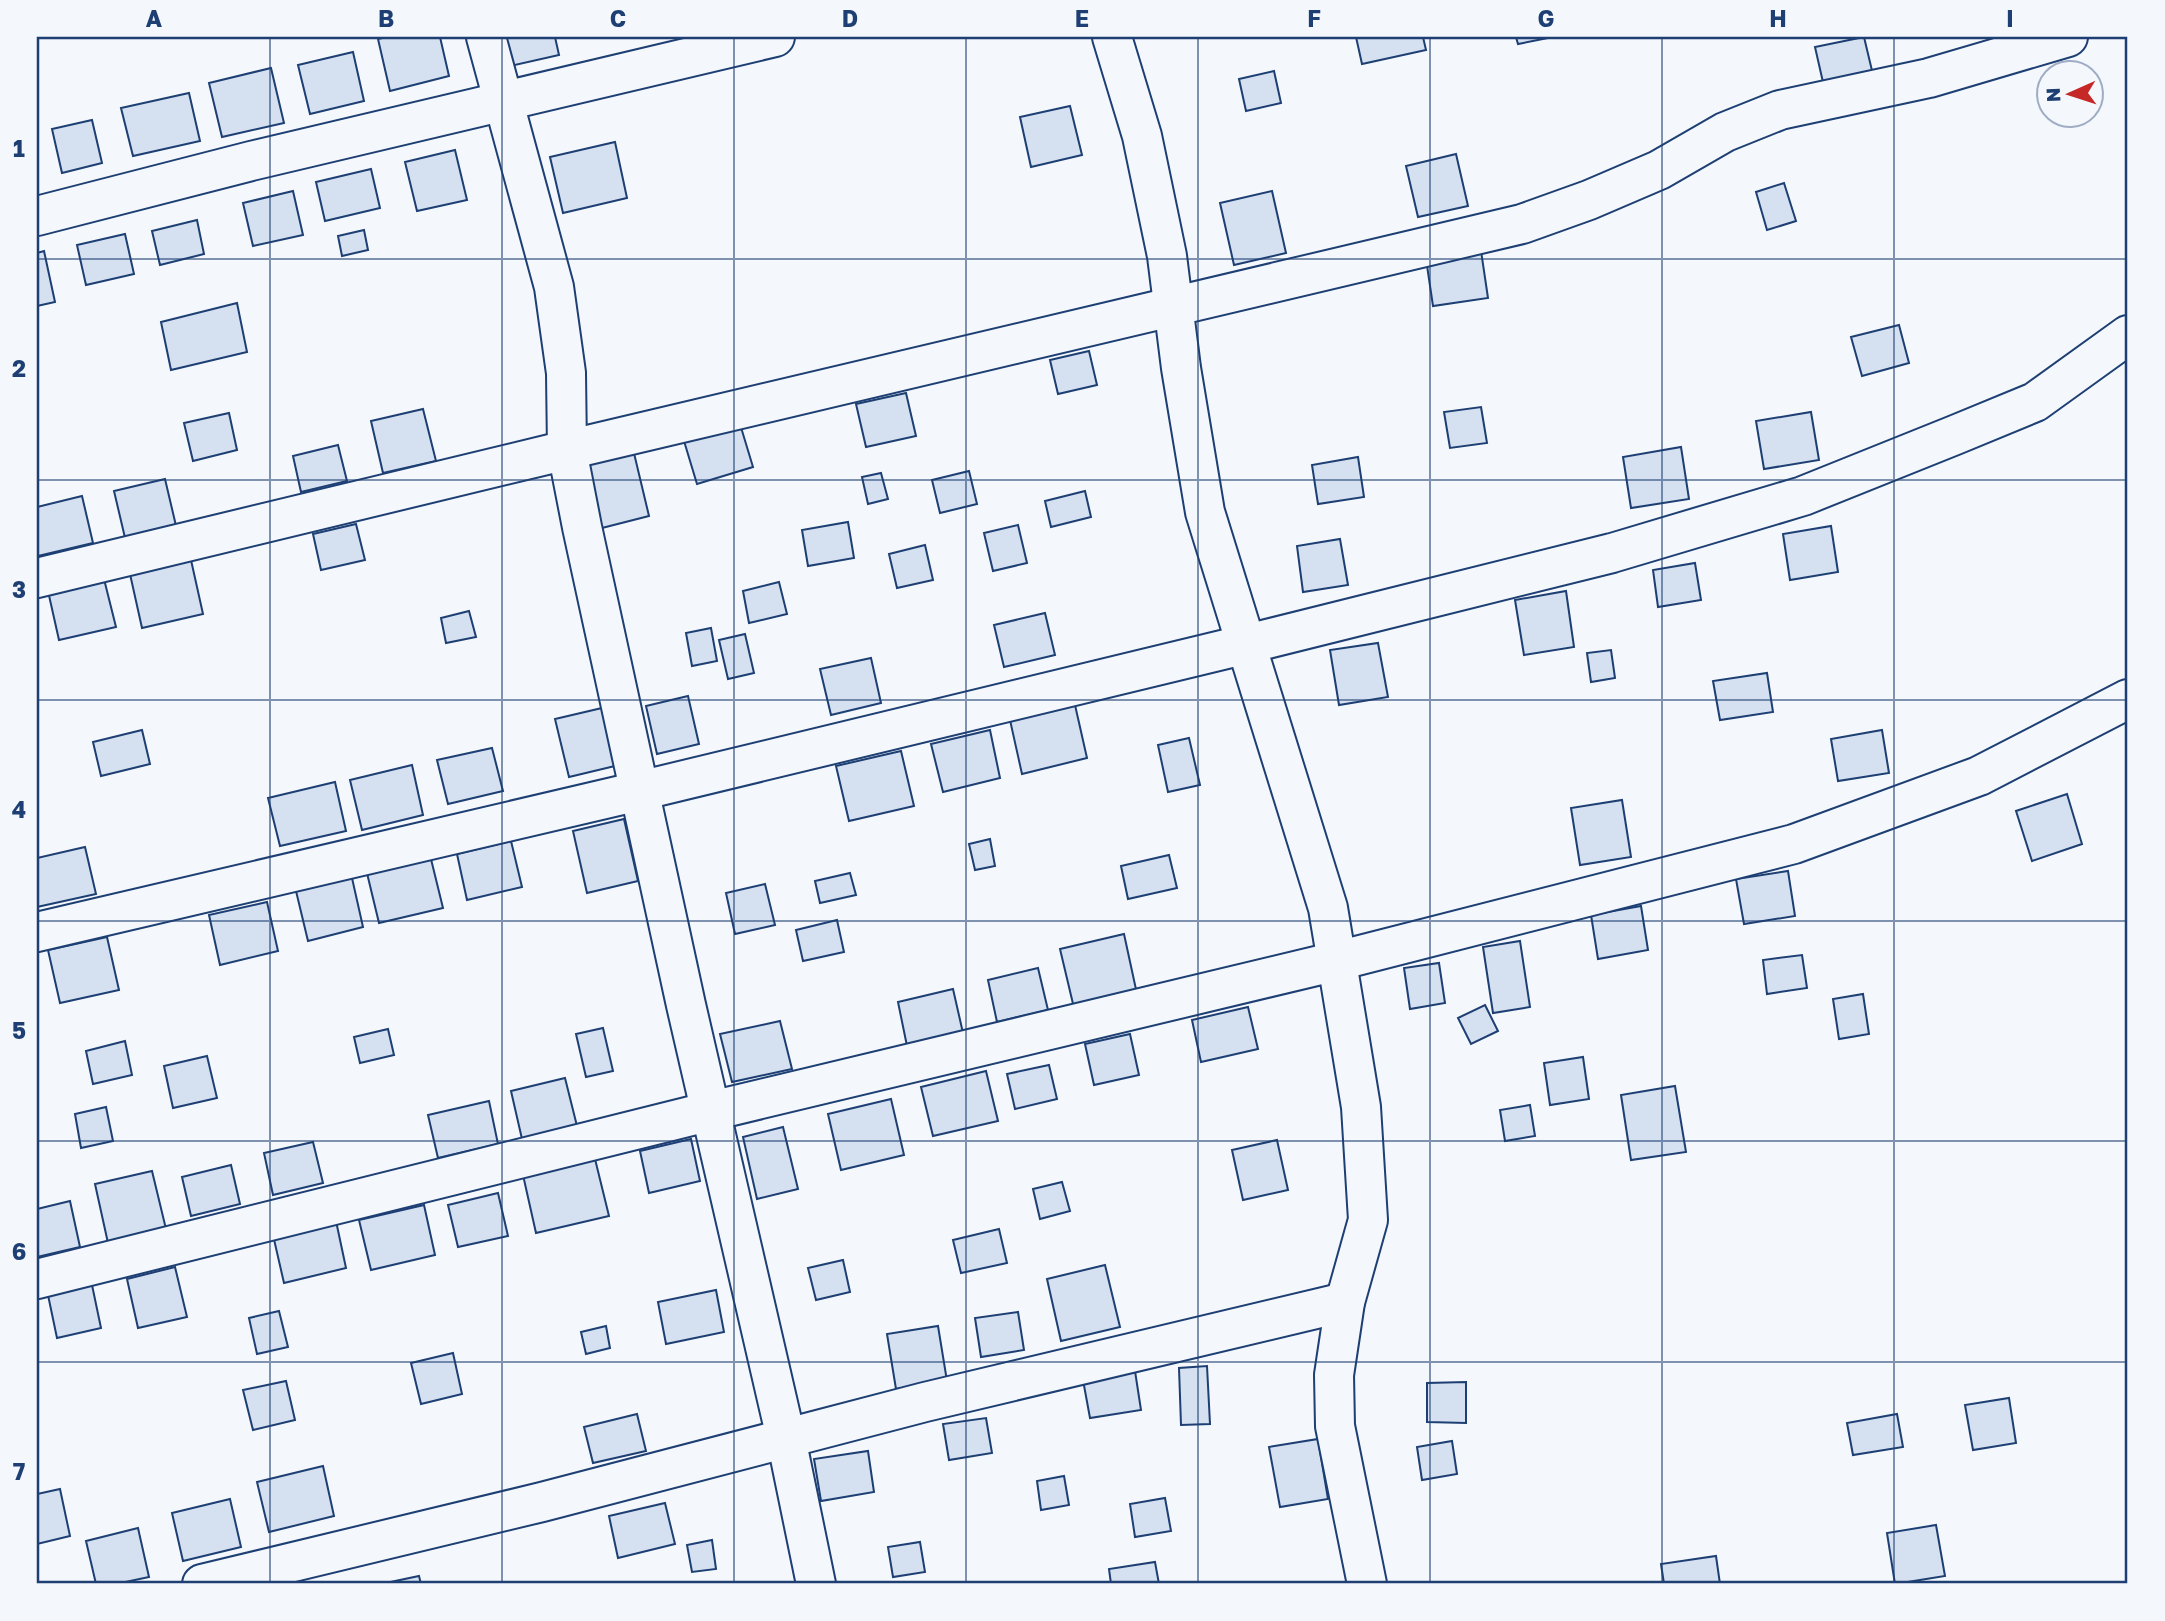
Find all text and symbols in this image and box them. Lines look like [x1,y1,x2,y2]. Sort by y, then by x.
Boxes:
text: A [146,4,163,32]
text: B [378,4,394,32]
text: C [610,4,626,32]
text: D [842,4,858,32]
text: E [1075,4,1089,32]
text: F [1307,4,1321,32]
text: G [1538,4,1554,32]
text: H [1769,4,1787,32]
text: I [2006,4,2014,32]
north arrow [2036,60,2106,130]
text: N [2041,87,2064,103]
text: 1 [13,134,25,162]
text: 2 [12,354,26,382]
text: 3 [12,575,26,603]
text: 4 [12,795,26,823]
text: 5 [12,1016,26,1044]
text: 6 [12,1237,26,1265]
text: 7 [13,1457,25,1485]

